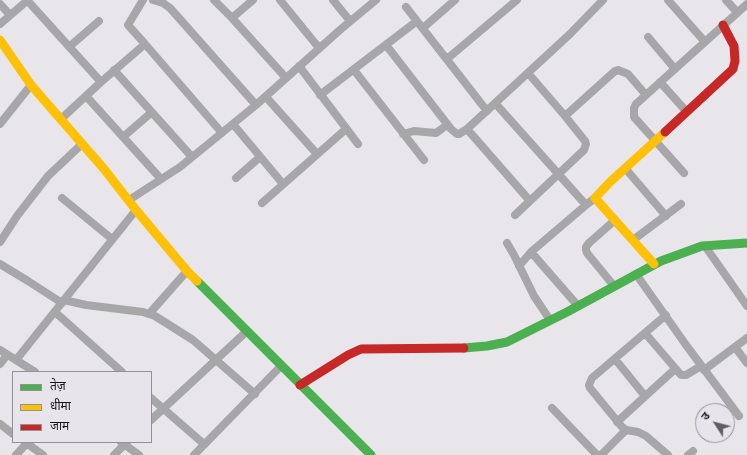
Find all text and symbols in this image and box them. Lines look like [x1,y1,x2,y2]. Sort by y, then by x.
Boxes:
legend [12,371,152,443]
text: तेज़ [50,379,66,393]
text: धीमा [50,399,71,413]
north arrow [695,403,735,443]
text: उ [699,410,713,423]
text: जाम [50,419,69,433]

